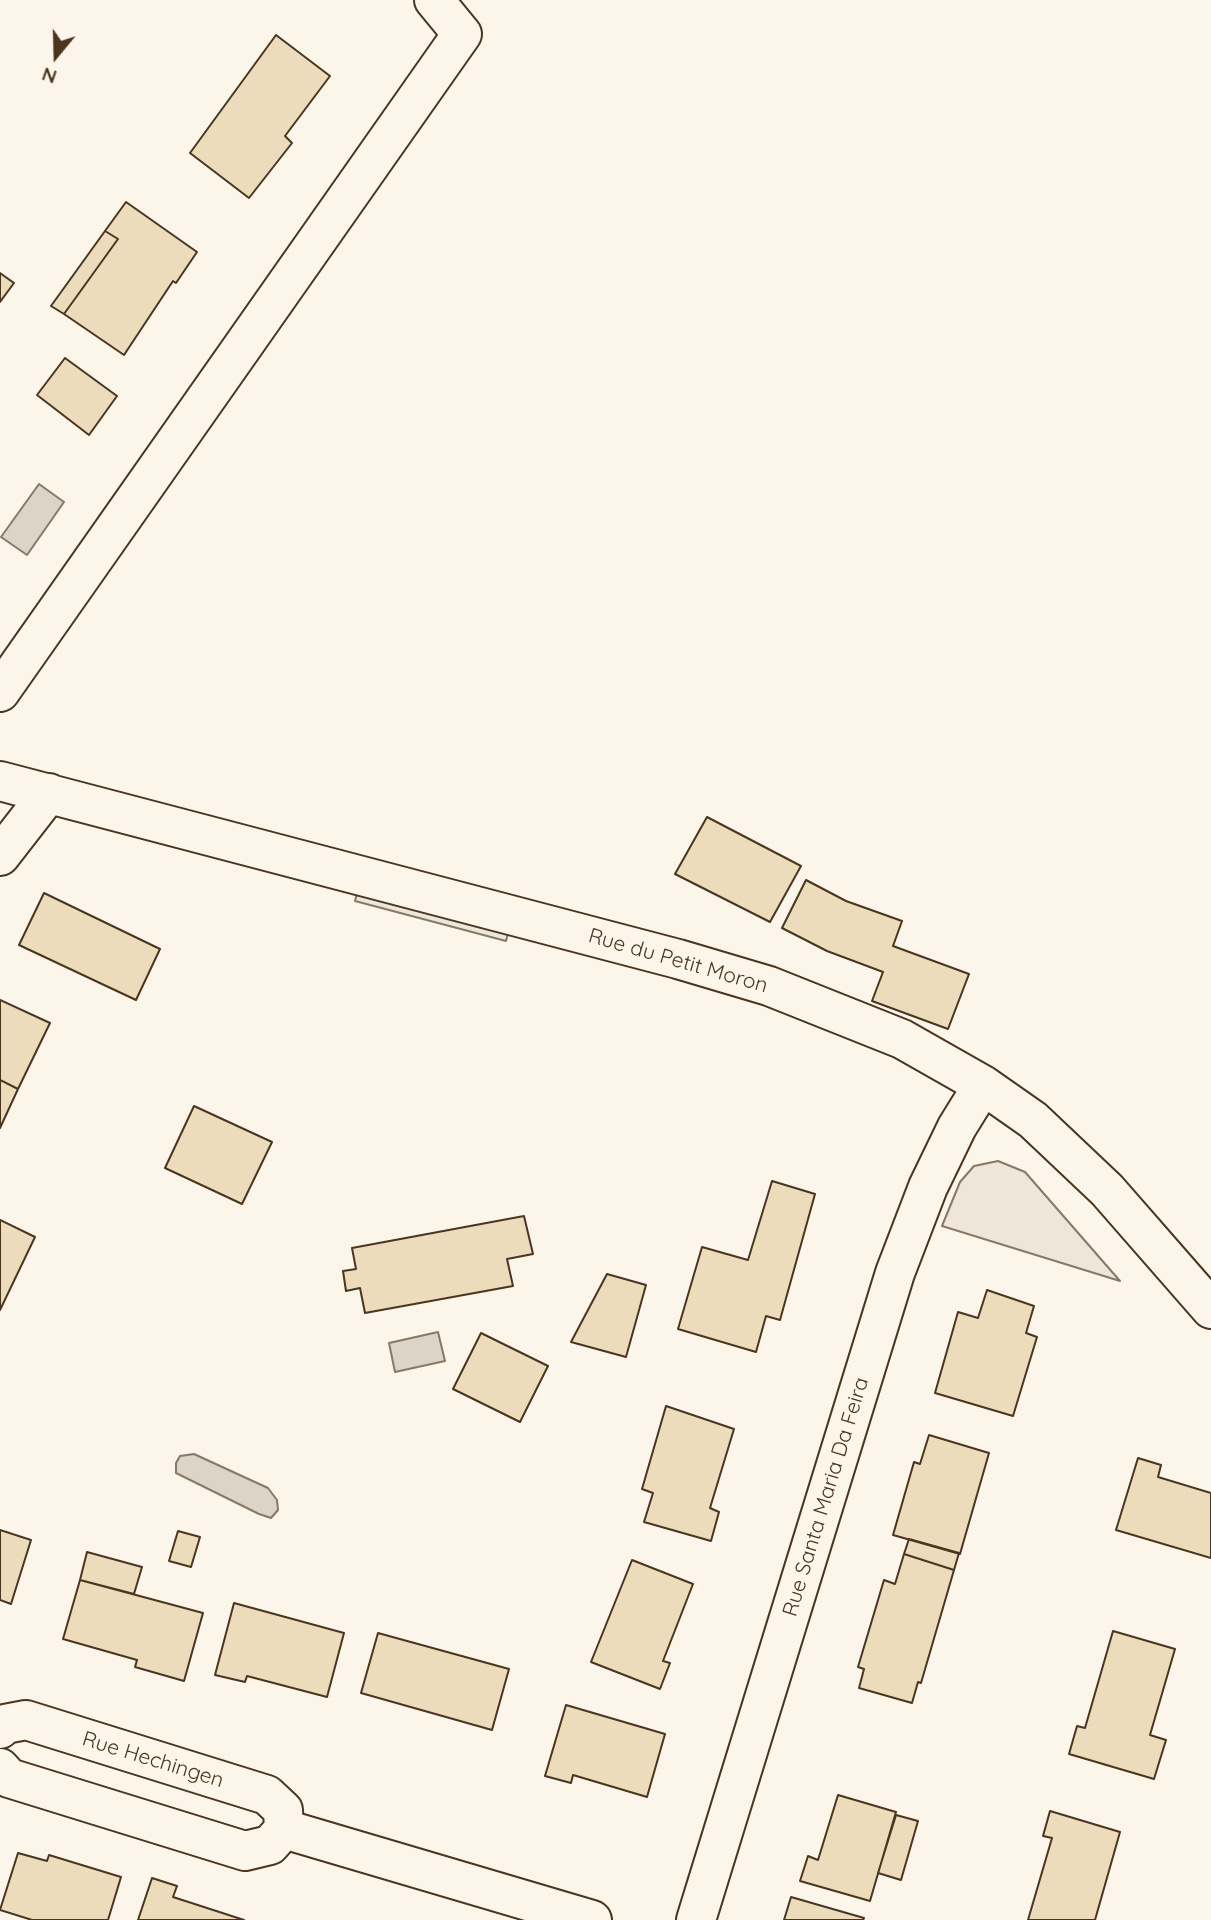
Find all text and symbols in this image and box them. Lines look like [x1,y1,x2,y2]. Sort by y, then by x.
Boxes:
north arrow [21,21,91,91]
text: N [39,62,60,89]
street label: Rue du Petit Moron [585,923,771,999]
street label: Rue Santa Maria Da Feira [778,1374,874,1620]
street label: Rue Hechingen [79,1727,227,1793]

